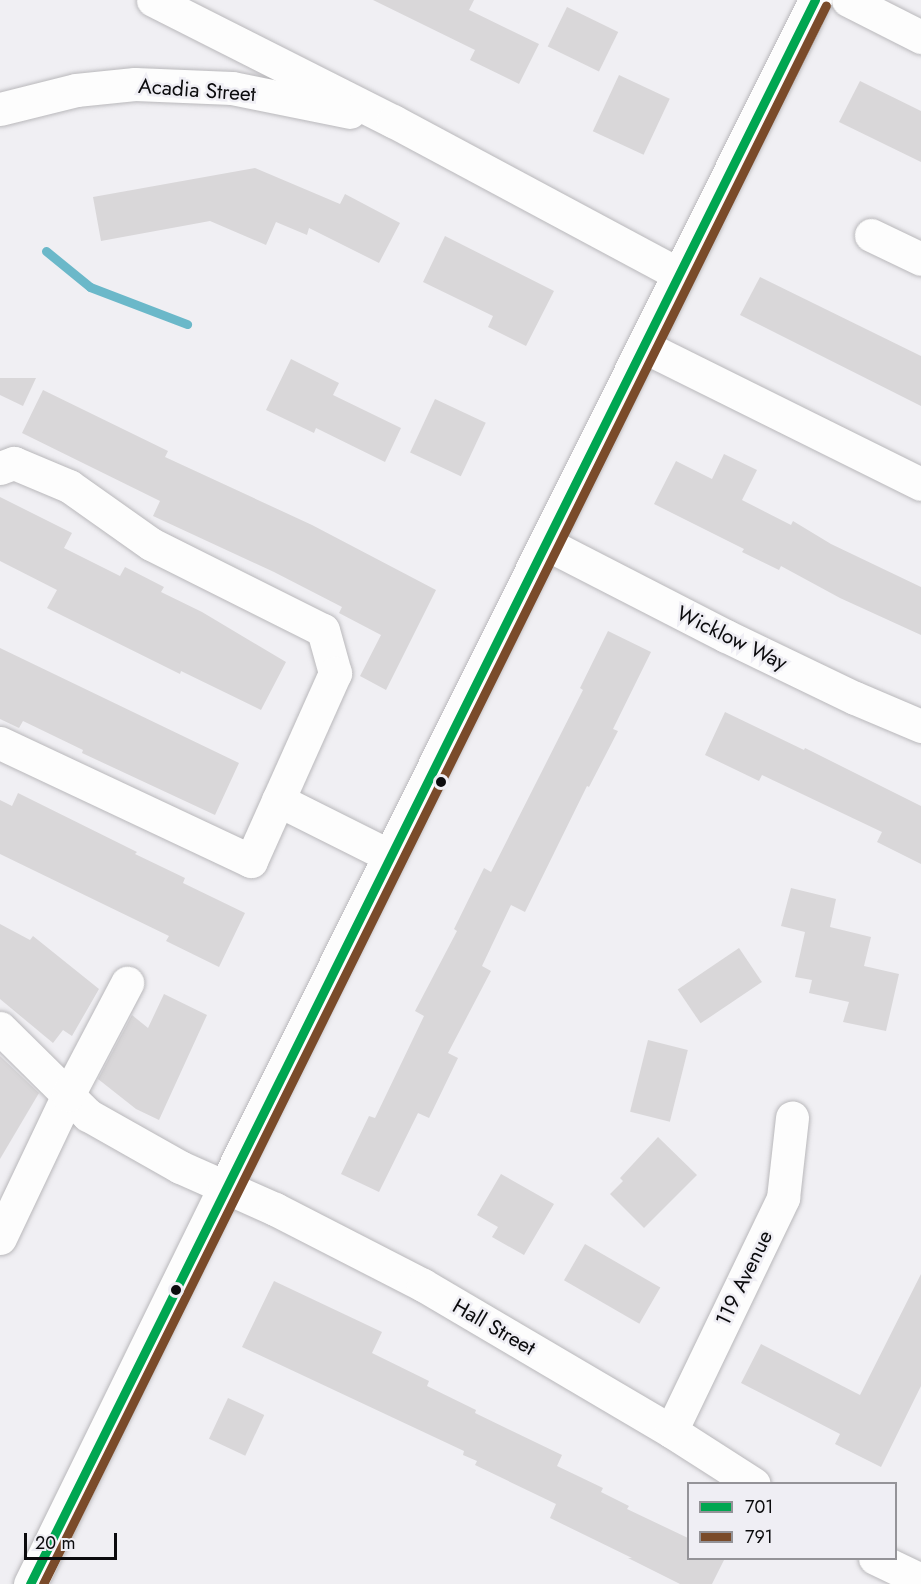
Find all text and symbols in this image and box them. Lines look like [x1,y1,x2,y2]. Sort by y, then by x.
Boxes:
street label: Acadia Street [137,73,257,107]
street label: Wicklow Way [673,600,791,676]
unlabelled marker [435,776,447,788]
street label: 119 Avenue [710,1226,778,1330]
unlabelled marker [170,1284,182,1296]
street label: Hall Street [448,1293,540,1361]
legend [687,1482,897,1560]
text: 701 [745,1494,773,1520]
scale bar [27,1521,120,1559]
text: 791 [745,1524,773,1550]
text: 20 m [35,1530,75,1556]

